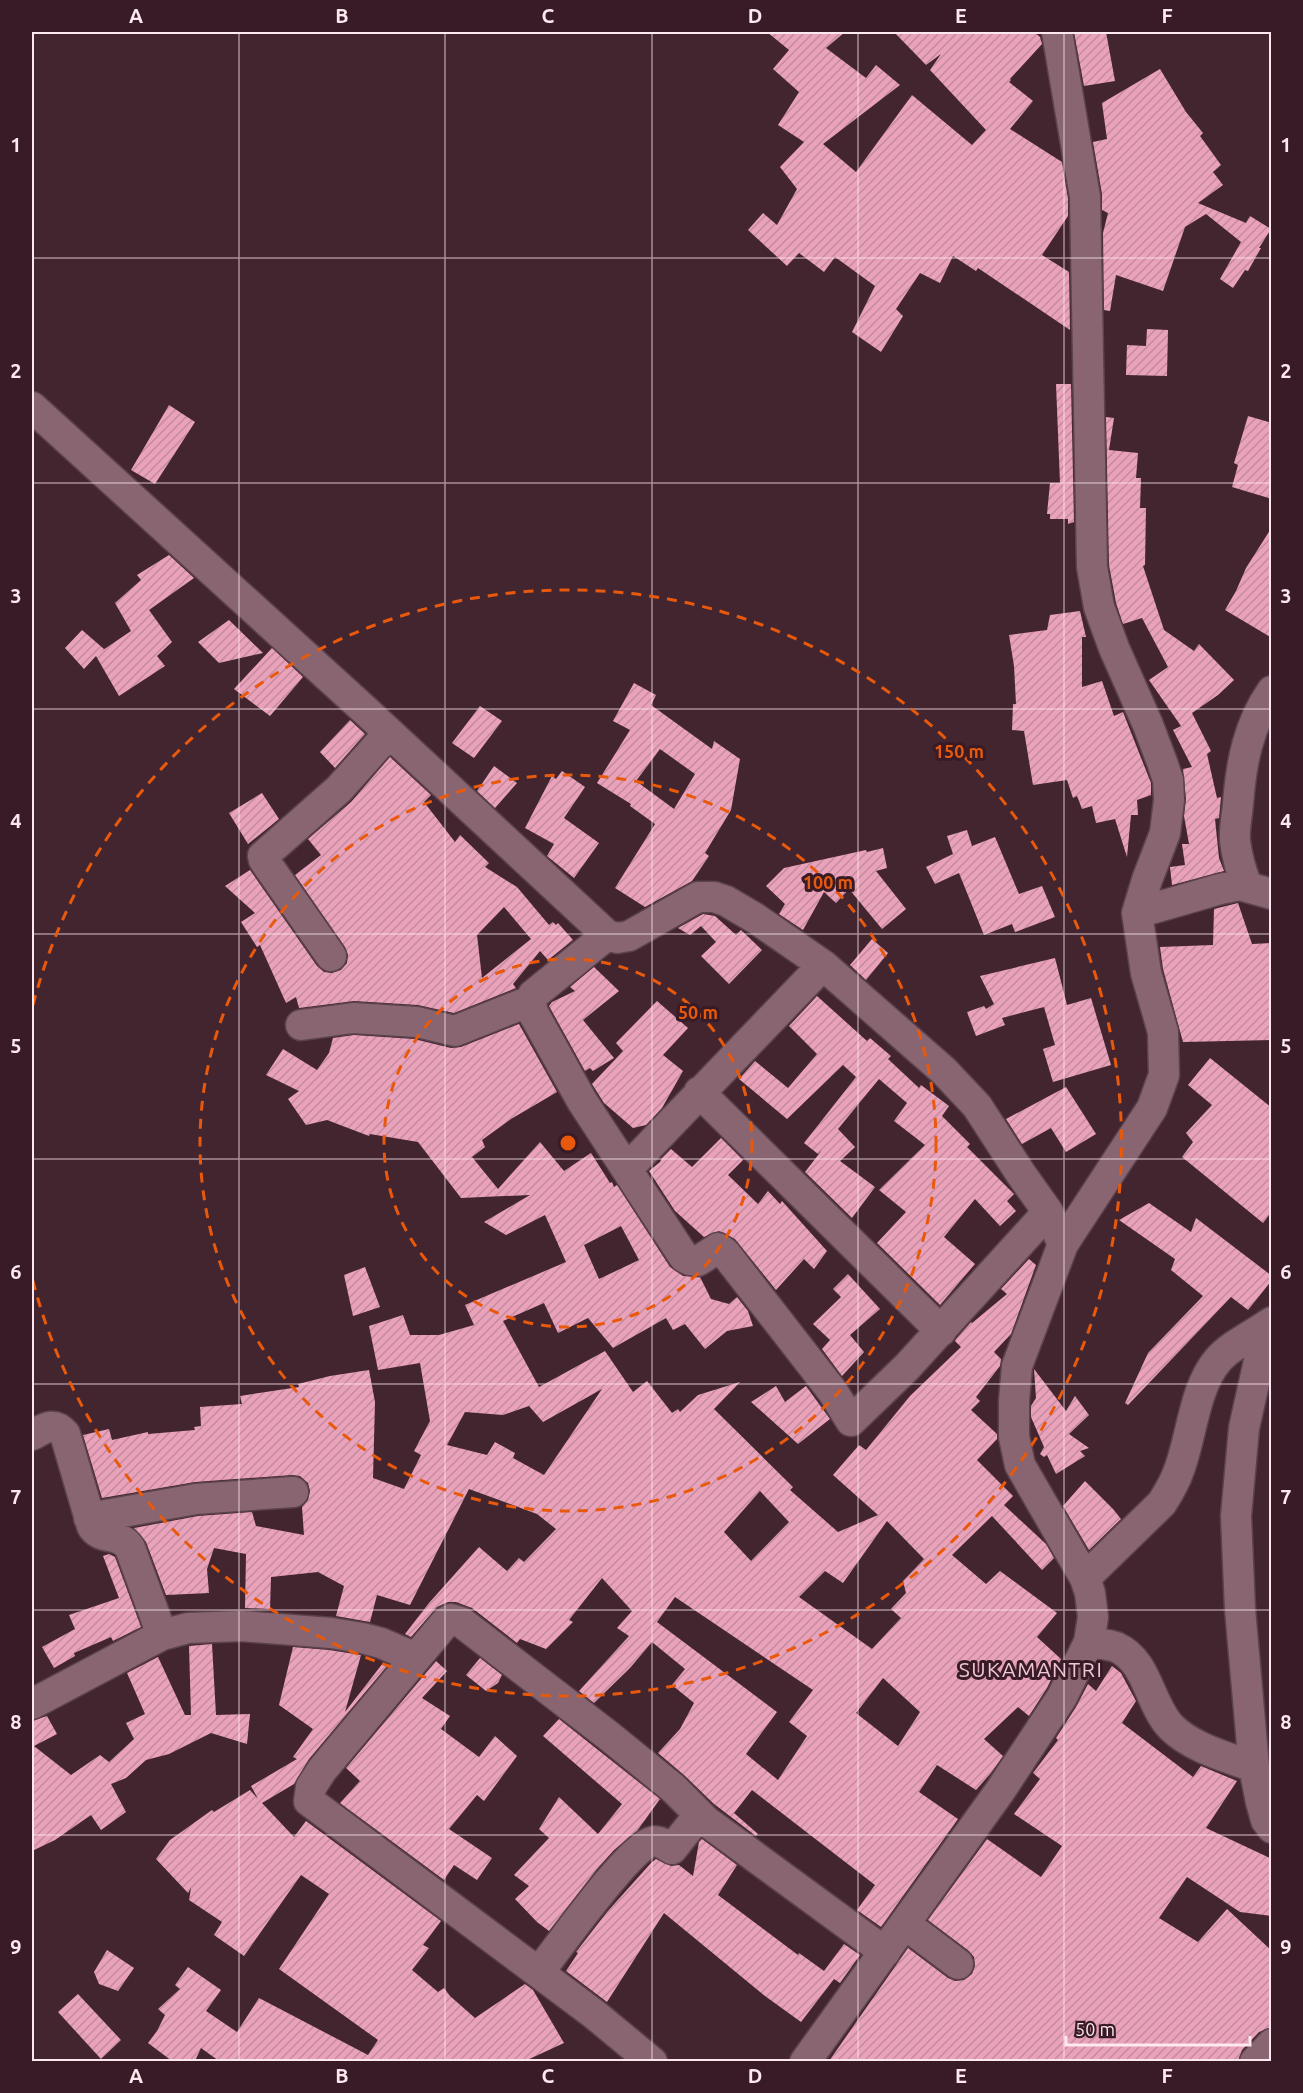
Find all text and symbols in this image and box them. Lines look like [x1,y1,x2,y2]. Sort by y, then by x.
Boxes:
text: A [129,4,143,27]
text: B [335,4,349,27]
text: C [542,4,555,27]
text: D [748,4,762,27]
text: E [955,4,967,27]
text: F [1161,4,1173,27]
text: 1 [10,133,22,156]
text: 1 [1280,133,1292,156]
text: 2 [10,359,22,382]
text: 2 [1280,359,1292,382]
text: 3 [10,584,22,607]
text: 3 [1280,584,1292,607]
text: 150 m [934,741,984,761]
text: 4 [10,809,22,832]
text: 4 [1280,809,1292,832]
text: 100 m [803,872,853,892]
text: 50 m [678,1002,718,1022]
text: 5 [10,1034,22,1057]
text: 5 [1280,1034,1292,1057]
centre of rings [558,1133,578,1153]
text: 6 [10,1260,22,1283]
text: 6 [1280,1260,1292,1283]
text: 7 [10,1485,22,1508]
text: 7 [1280,1485,1292,1508]
district label: SUKAMANTRI [959,1657,1103,1681]
text: 8 [10,1710,22,1733]
text: 8 [1280,1710,1292,1733]
text: 9 [10,1935,22,1958]
text: 9 [1280,1935,1292,1958]
scale bar [1066,2009,1250,2047]
text: 50 m [1075,2019,1115,2039]
text: A [129,2064,143,2087]
text: B [335,2064,349,2087]
text: C [542,2064,555,2087]
text: D [748,2064,762,2087]
text: E [955,2064,967,2087]
text: F [1161,2064,1173,2087]

